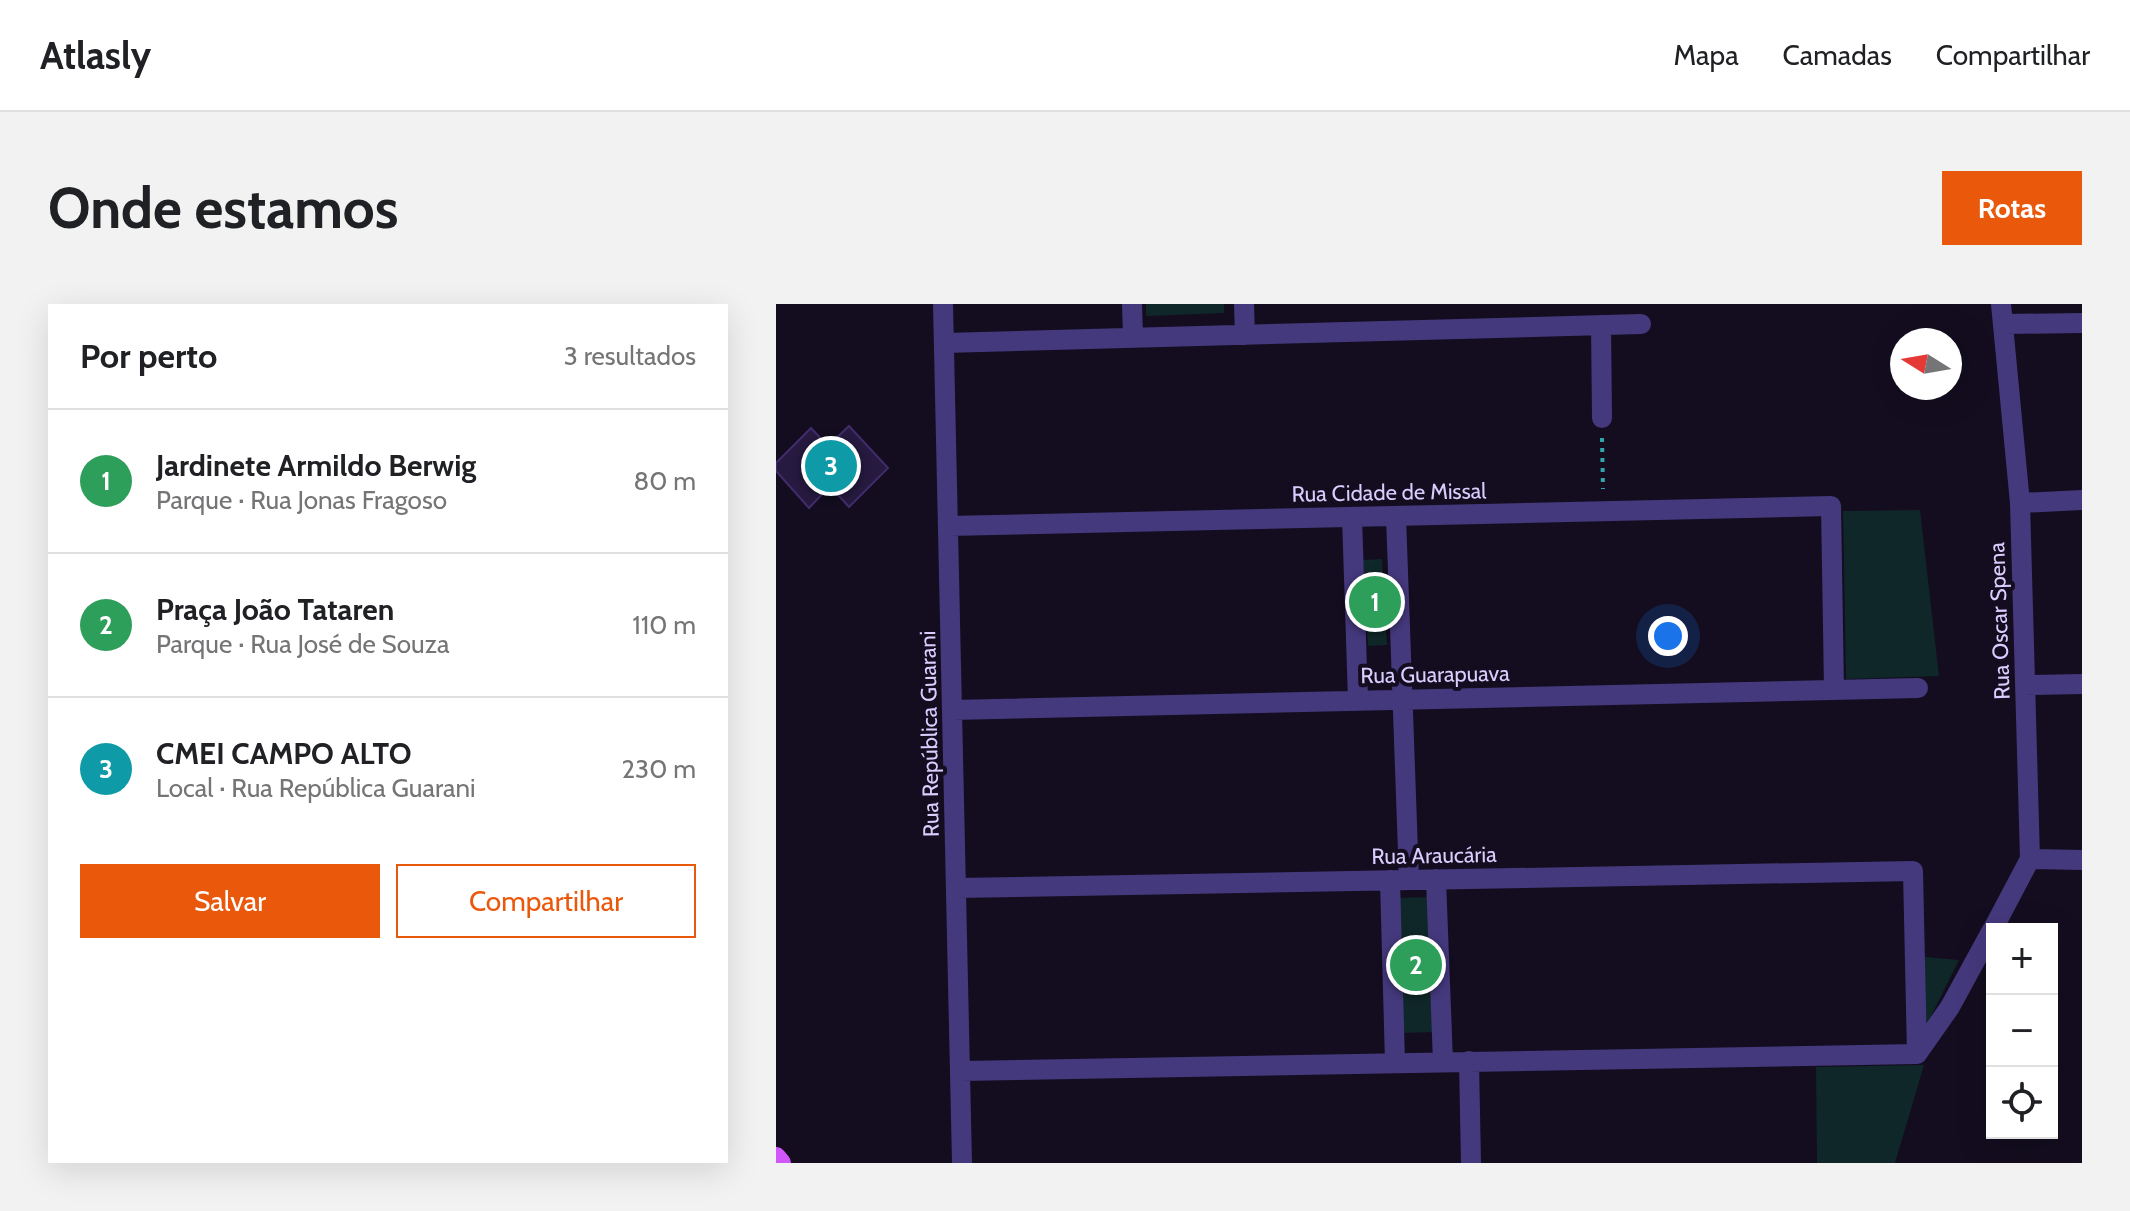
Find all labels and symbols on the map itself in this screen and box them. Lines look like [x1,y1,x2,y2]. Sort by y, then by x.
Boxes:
north arrow [1890,328,1962,400]
pin: 3 [805,436,857,496]
street label: Rua Cidade de Missal [1291,477,1487,508]
street label: Rua Oscar Spena [1983,541,2016,700]
pin: 1 [1349,572,1401,632]
your location [1648,616,1688,656]
street label: Rua República Guarani [914,630,945,837]
street label: Rua Guarapuava [1360,660,1510,689]
street label: Rua Araucária [1371,841,1497,870]
pin: 2 [1390,935,1442,995]

